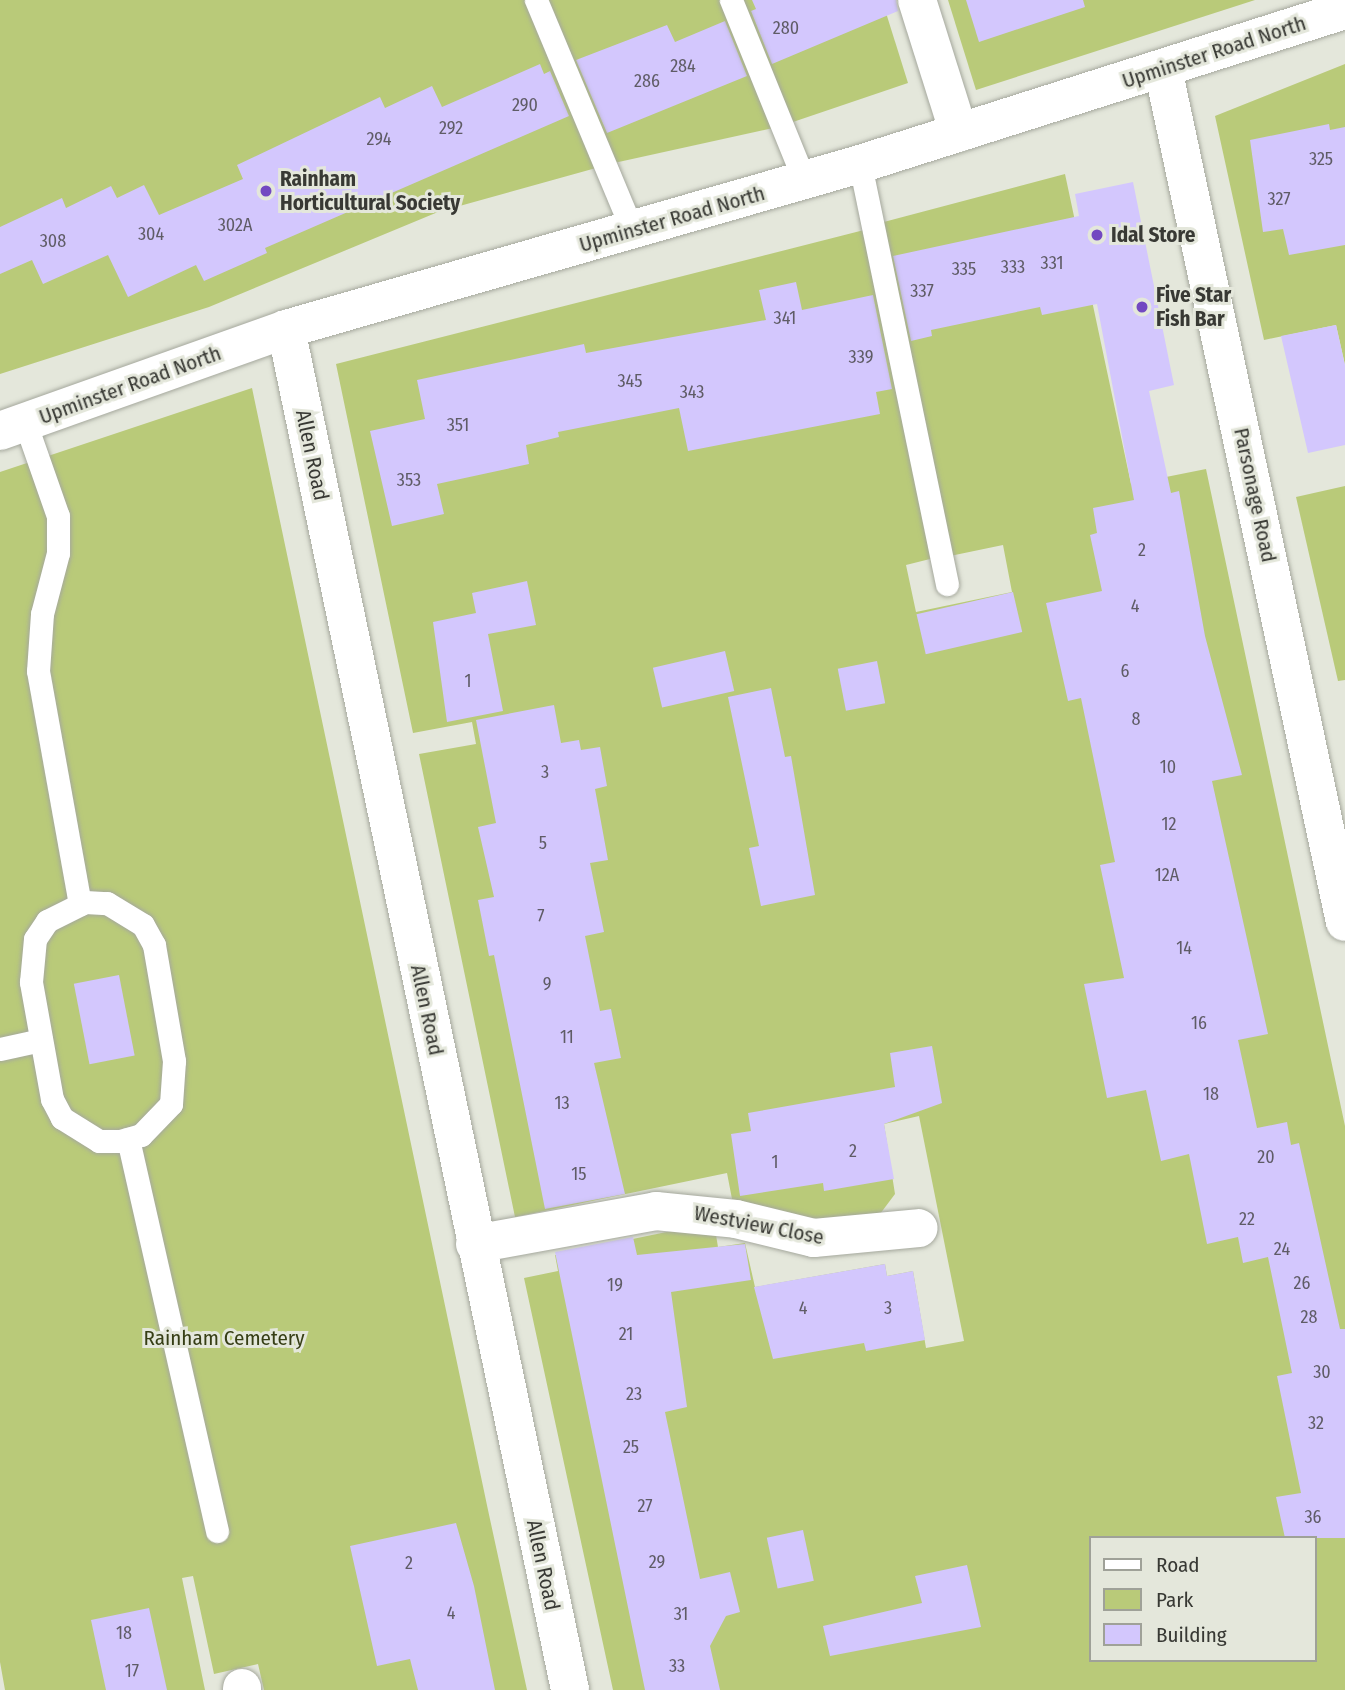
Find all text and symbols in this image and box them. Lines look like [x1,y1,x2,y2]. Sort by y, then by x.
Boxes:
street label: Upminster Road North [1119,10,1309,94]
house number: 280 [773,17,799,39]
house number: 284 [670,55,696,77]
house number: 286 [634,70,660,92]
house number: 290 [512,94,538,116]
house number: 292 [439,117,463,139]
house number: 294 [366,128,392,150]
house number: 325 [1309,148,1333,170]
place label: Rainham Horticultural Society [280,166,460,216]
street label: Upminster Road North [576,180,768,258]
marker: Rainham Horticultural Society [258,183,274,199]
house number: 327 [1267,188,1291,210]
house number: 302A [218,214,252,236]
place label: Idal Store [1111,222,1195,248]
house number: 304 [138,223,164,245]
marker: Idal Store [1089,227,1105,243]
house number: 308 [40,230,66,252]
house number: 331 [1041,252,1063,274]
house number: 333 [1001,256,1025,278]
house number: 335 [952,258,976,280]
house number: 337 [910,280,934,302]
place label: Five Star Fish Bar [1156,282,1231,332]
marker: Five Star Fish Bar [1134,299,1150,315]
house number: 341 [774,307,796,329]
street label: Upminster Road North [36,340,224,430]
house number: 339 [849,346,873,368]
house number: 345 [618,370,642,392]
house number: 343 [680,381,704,403]
street label: Allen Road [290,407,334,503]
house number: 351 [447,414,469,436]
street label: Parsonage Road [1228,425,1282,565]
house number: 353 [397,469,421,491]
house number: 2 [1138,539,1146,561]
house number: 4 [1131,595,1139,617]
house number: 6 [1121,660,1129,682]
house number: 1 [464,670,472,692]
house number: 8 [1132,708,1140,730]
house number: 10 [1160,756,1176,778]
house number: 3 [541,761,549,783]
house number: 12 [1162,813,1176,835]
house number: 5 [539,832,547,854]
house number: 12A [1155,864,1179,886]
house number: 7 [537,905,545,927]
house number: 14 [1176,937,1192,959]
street label: Allen Road [405,962,449,1058]
house number: 9 [543,973,551,995]
house number: 16 [1191,1012,1207,1034]
house number: 11 [560,1026,574,1048]
house number: 18 [1203,1083,1219,1105]
house number: 13 [554,1092,570,1114]
house number: 2 [849,1140,857,1162]
house number: 20 [1257,1146,1275,1168]
house number: 1 [771,1151,779,1173]
house number: 15 [571,1163,587,1185]
street label: Westview Close [692,1200,826,1250]
house number: 22 [1239,1208,1255,1230]
house number: 24 [1274,1238,1290,1260]
house number: 26 [1294,1272,1310,1294]
house number: 19 [607,1274,623,1296]
house number: 4 [799,1297,807,1319]
house number: 3 [884,1297,892,1319]
house number: 28 [1301,1306,1317,1328]
house number: 21 [619,1323,633,1345]
park label: Rainham Cemetery [143,1325,305,1351]
house number: 30 [1313,1361,1331,1383]
house number: 23 [626,1383,642,1405]
house number: 32 [1308,1412,1324,1434]
house number: 25 [623,1436,639,1458]
house number: 27 [637,1495,653,1517]
house number: 36 [1304,1506,1322,1528]
street label: Allen Road [521,1517,565,1613]
legend [1090,1536,1317,1662]
house number: 29 [649,1551,665,1573]
house number: 2 [405,1552,413,1574]
text: Road [1156,1552,1200,1578]
text: Park [1156,1587,1193,1613]
house number: 4 [447,1602,455,1624]
house number: 31 [674,1603,688,1625]
house number: 18 [116,1622,132,1644]
text: Building [1156,1622,1227,1648]
house number: 33 [669,1655,685,1677]
house number: 17 [125,1660,139,1682]

